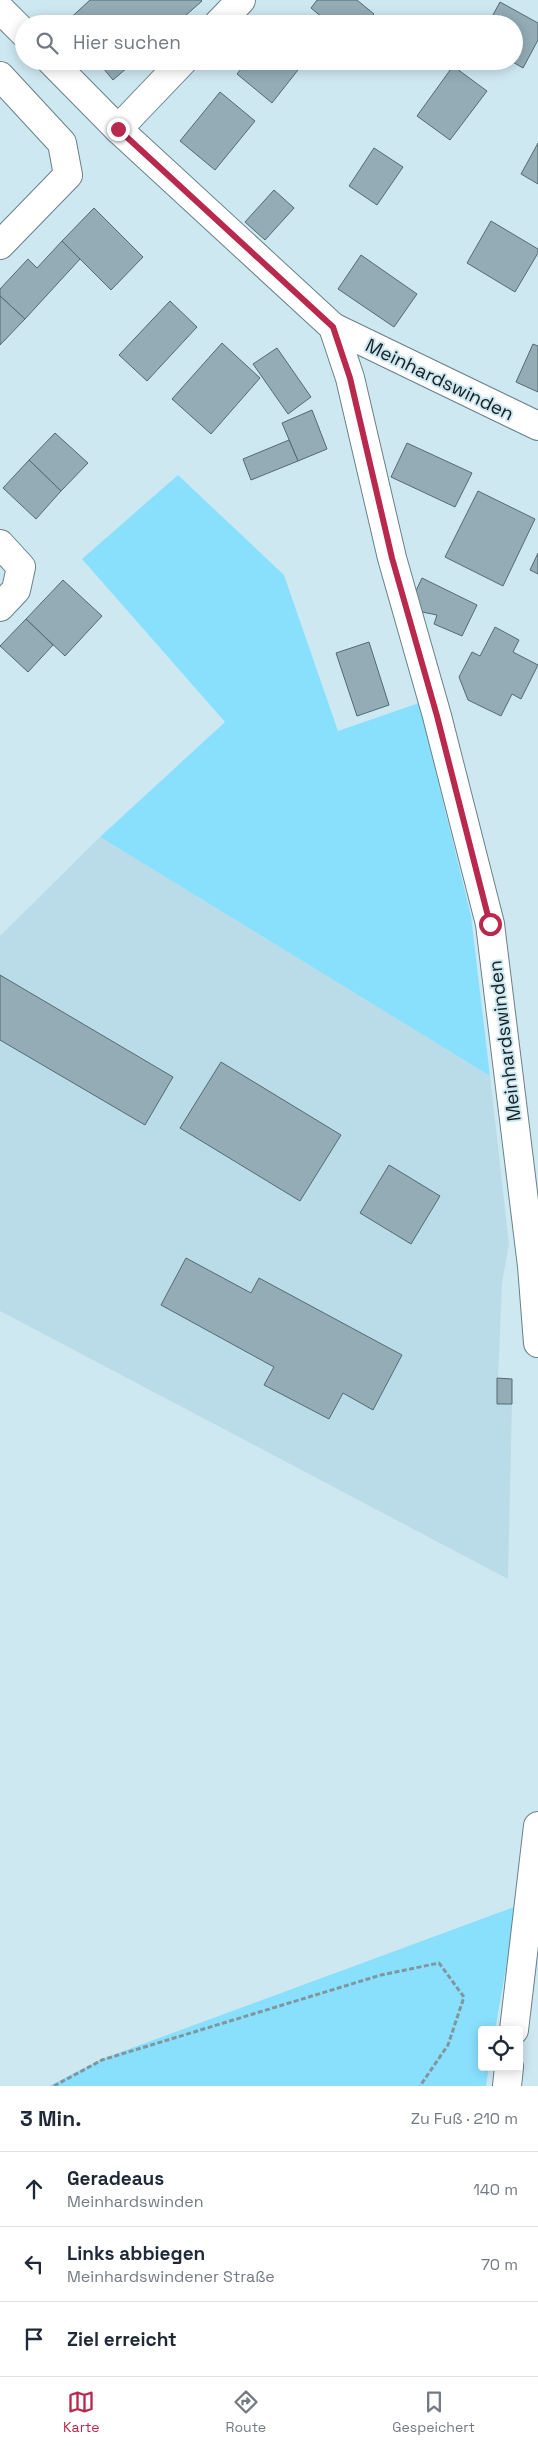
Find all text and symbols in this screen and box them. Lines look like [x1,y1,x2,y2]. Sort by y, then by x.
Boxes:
search box [15,15,523,70]
icon: search [33,29,61,57]
text: Hier suchen [73,30,181,55]
route end [107,118,130,141]
street label: Meinhardswinden [361,333,518,426]
route start [479,913,502,936]
street label: Meinhardswinden [482,959,527,1123]
map controls [478,2026,523,2071]
button: locate [478,2026,523,2071]
text: 3 Min. [20,2105,81,2132]
text: Zu Fuß · 210 m [411,2108,518,2129]
text: Geradeaus [67,2166,164,2191]
icon: ahead [20,2175,48,2203]
text: 140 m [473,2179,518,2200]
text: Meinhardswinden [67,2191,204,2212]
text: Links abbiegen [67,2241,205,2266]
icon: left [20,2250,48,2278]
text: 70 m [481,2254,518,2275]
text: Meinhardswindener Straße [67,2266,275,2287]
icon: arrive [20,2325,48,2353]
text: Ziel erreicht [67,2327,177,2352]
tab: Karte [63,2388,99,2436]
tab: Route [226,2388,266,2436]
tab: Gespeichert [392,2388,475,2436]

